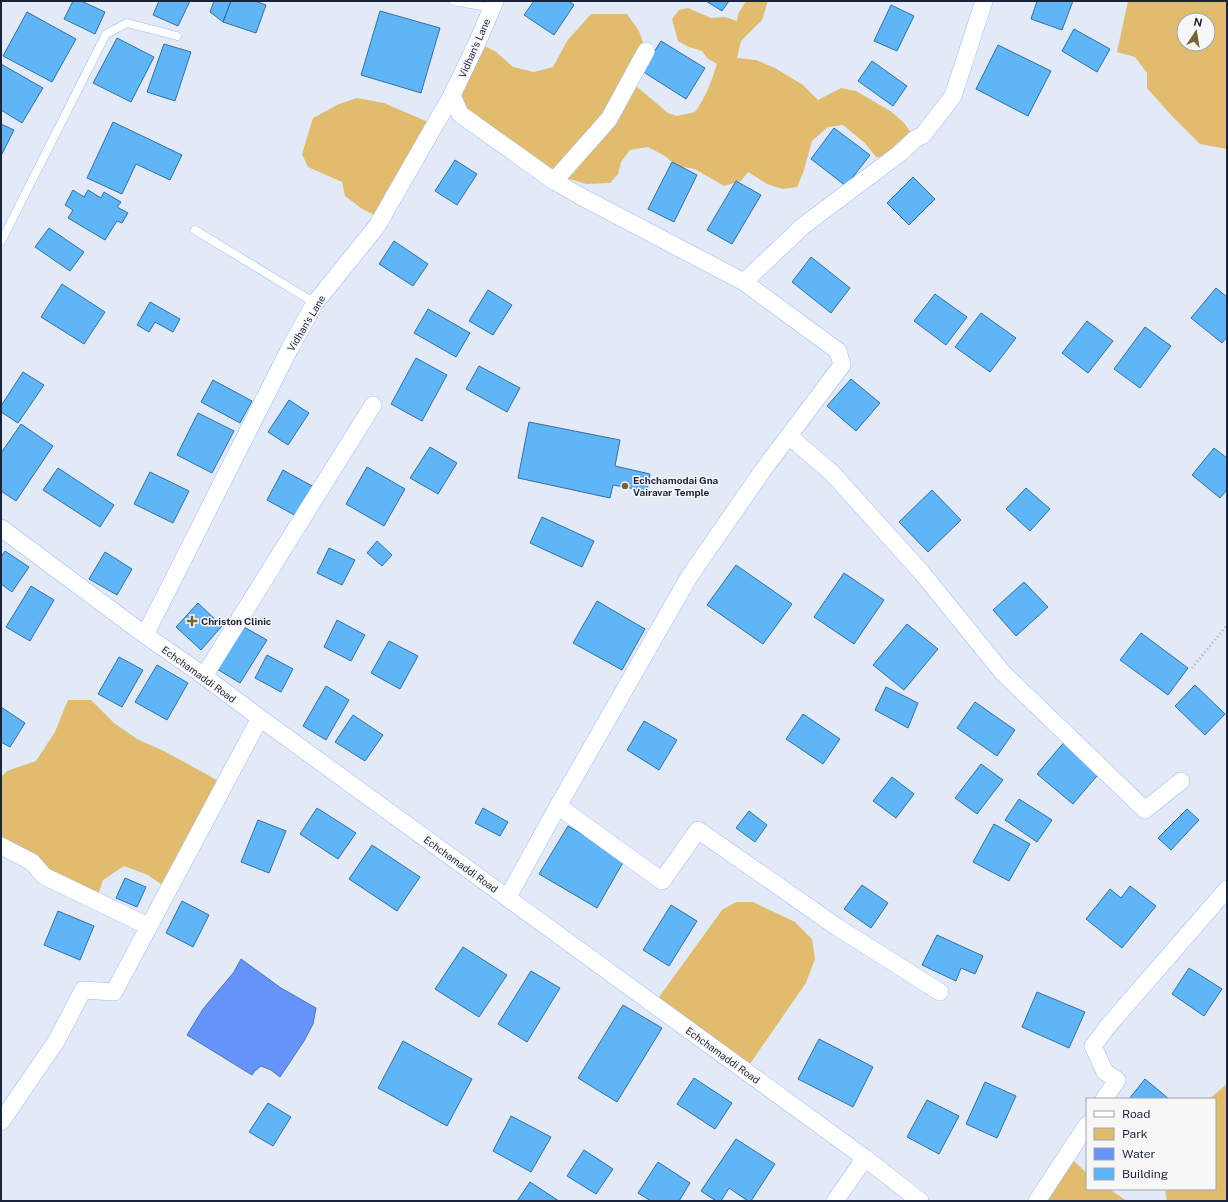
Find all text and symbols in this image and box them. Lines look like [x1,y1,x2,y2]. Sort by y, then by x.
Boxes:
north arrow [1176,12,1216,52]
text: N [1193,15,1204,29]
street label: Vidhan's Lane [456,16,493,79]
street label: Vidhan's Lane [285,292,328,353]
place label: Echchamodai Gna Vairavar Temple [633,474,719,498]
marker: Echchamodai Gna Vairavar Temple [620,481,630,491]
marker: Christon Clinic [186,615,198,627]
place label: Christon Clinic [201,615,272,627]
street label: Echchamaddi Road [160,643,238,705]
street label: Echchamaddi Road [422,833,500,895]
street label: Echchamaddi Road [684,1024,762,1086]
legend [1086,1098,1216,1190]
text: Road [1122,1107,1150,1121]
text: Park [1122,1127,1148,1141]
text: Water [1122,1147,1156,1161]
text: Building [1122,1167,1168,1181]

